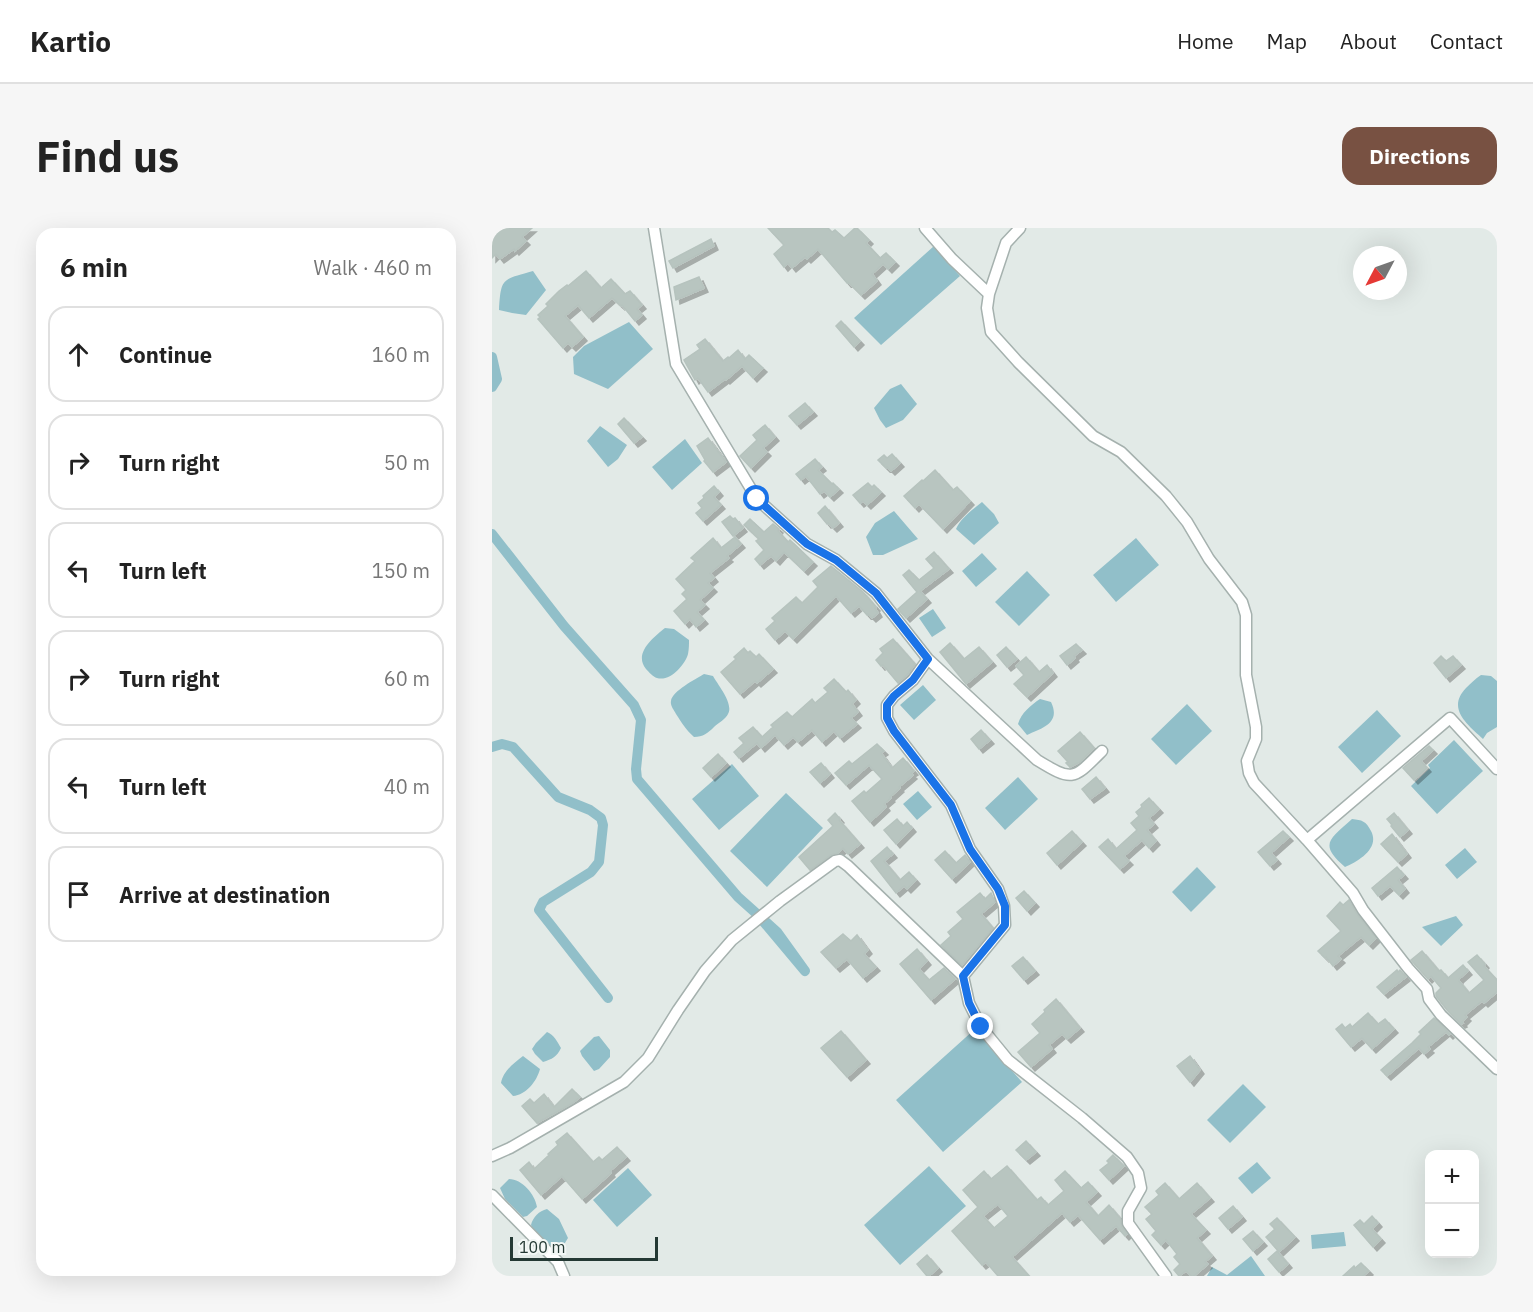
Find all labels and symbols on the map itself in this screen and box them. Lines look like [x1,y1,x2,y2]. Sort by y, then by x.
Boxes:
north arrow [1353,246,1407,300]
route start [743,485,769,511]
route end [967,1013,993,1039]
scale bar [510,1234,658,1262]

